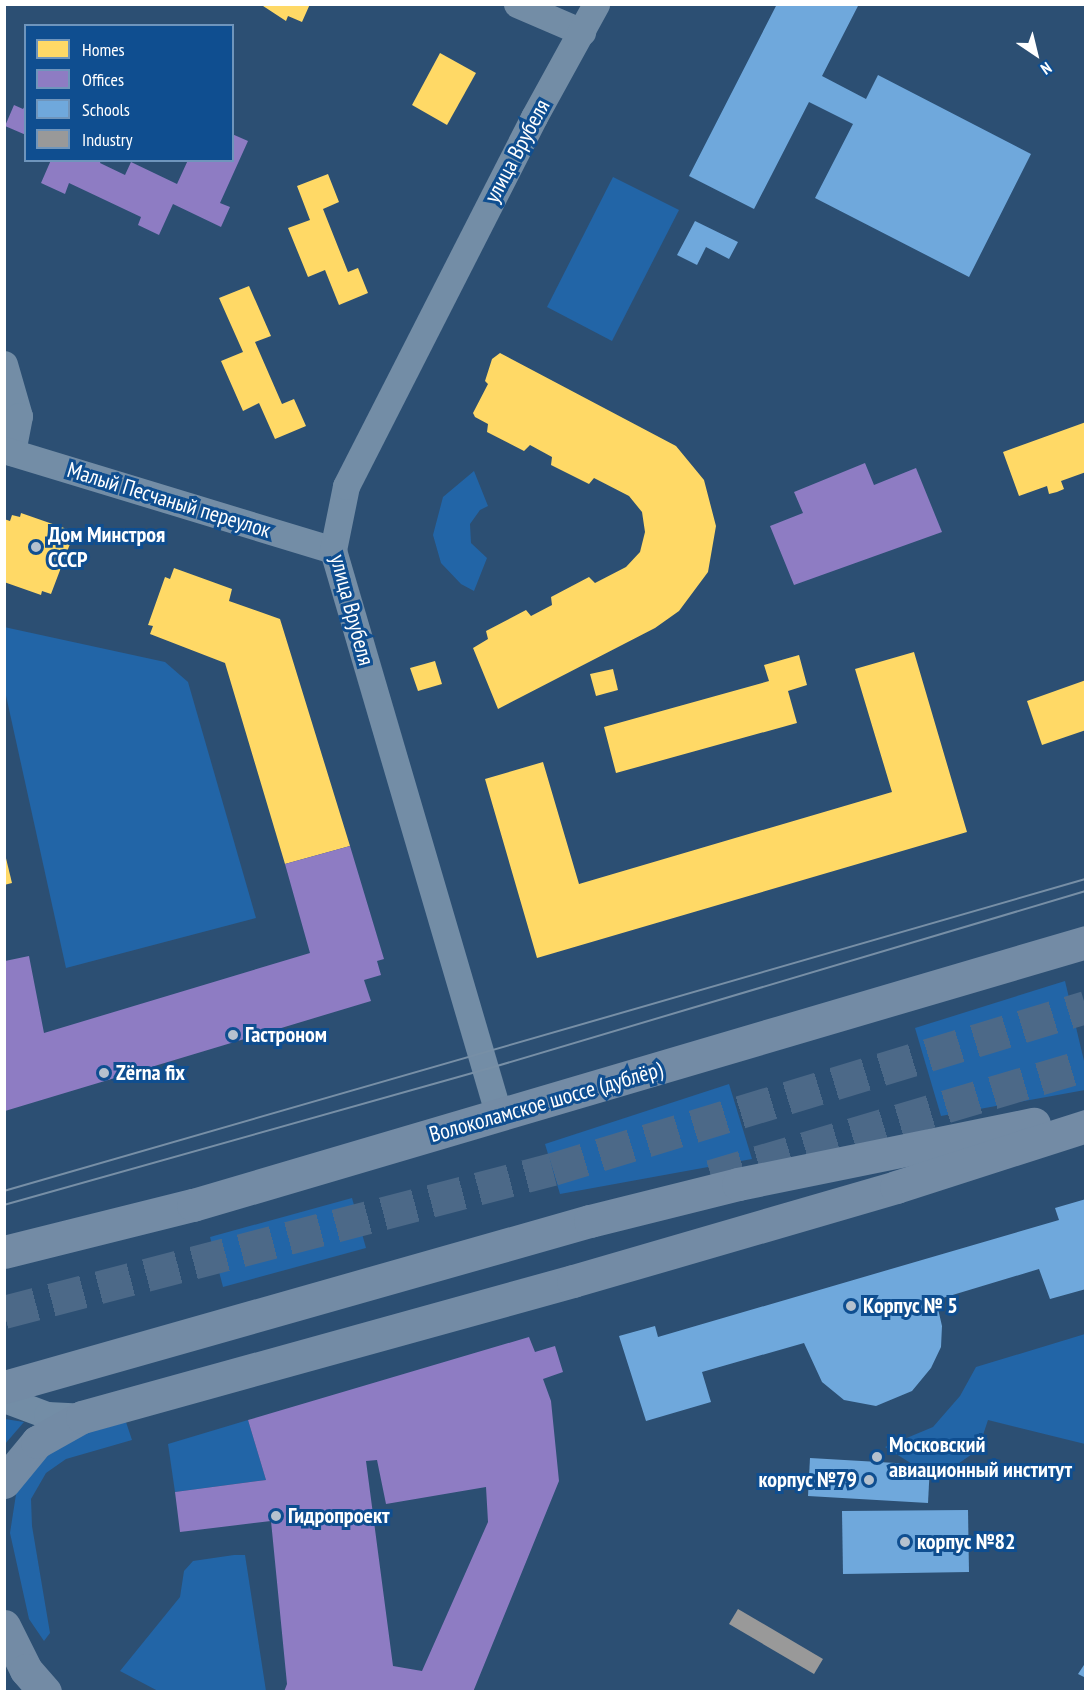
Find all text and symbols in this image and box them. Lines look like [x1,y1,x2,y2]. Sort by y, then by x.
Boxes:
legend [24,24,234,162]
north arrow [1006,24,1066,84]
text: Homes [82,38,125,61]
text: N [1037,58,1056,79]
text: Offices [82,68,124,91]
street label: улица Врубеля [479,95,555,207]
text: Schools [82,98,130,121]
text: Industry [82,128,132,151]
street label: Малый Песчаный переулок [64,456,274,544]
place label: Дом Минстроя СССР [48,521,165,572]
marker: Дом Минстроя СССР [29,540,43,554]
street label: улица Врубеля [325,552,379,668]
place label: Гастроном [245,1022,327,1048]
marker: Гастроном [226,1028,240,1042]
street label: Волоколамское шоссе (дублёр) [426,1056,666,1148]
place label: Zёrna fix [116,1060,185,1086]
marker: Zёrna fix [97,1066,111,1080]
place label: Корпус № 5 [863,1293,958,1319]
marker: Корпус № 5 [844,1299,858,1313]
place label: Московский авиационный институт [889,1431,1072,1482]
marker: Московский авиационный институт [870,1450,884,1464]
place label: корпус №79 [758,1467,857,1493]
marker: корпус №79 [862,1473,876,1487]
place label: Гидропроект [288,1503,389,1529]
marker: Гидропроект [269,1509,283,1523]
place label: корпус №82 [917,1529,1016,1555]
marker: корпус №82 [898,1535,912,1549]

